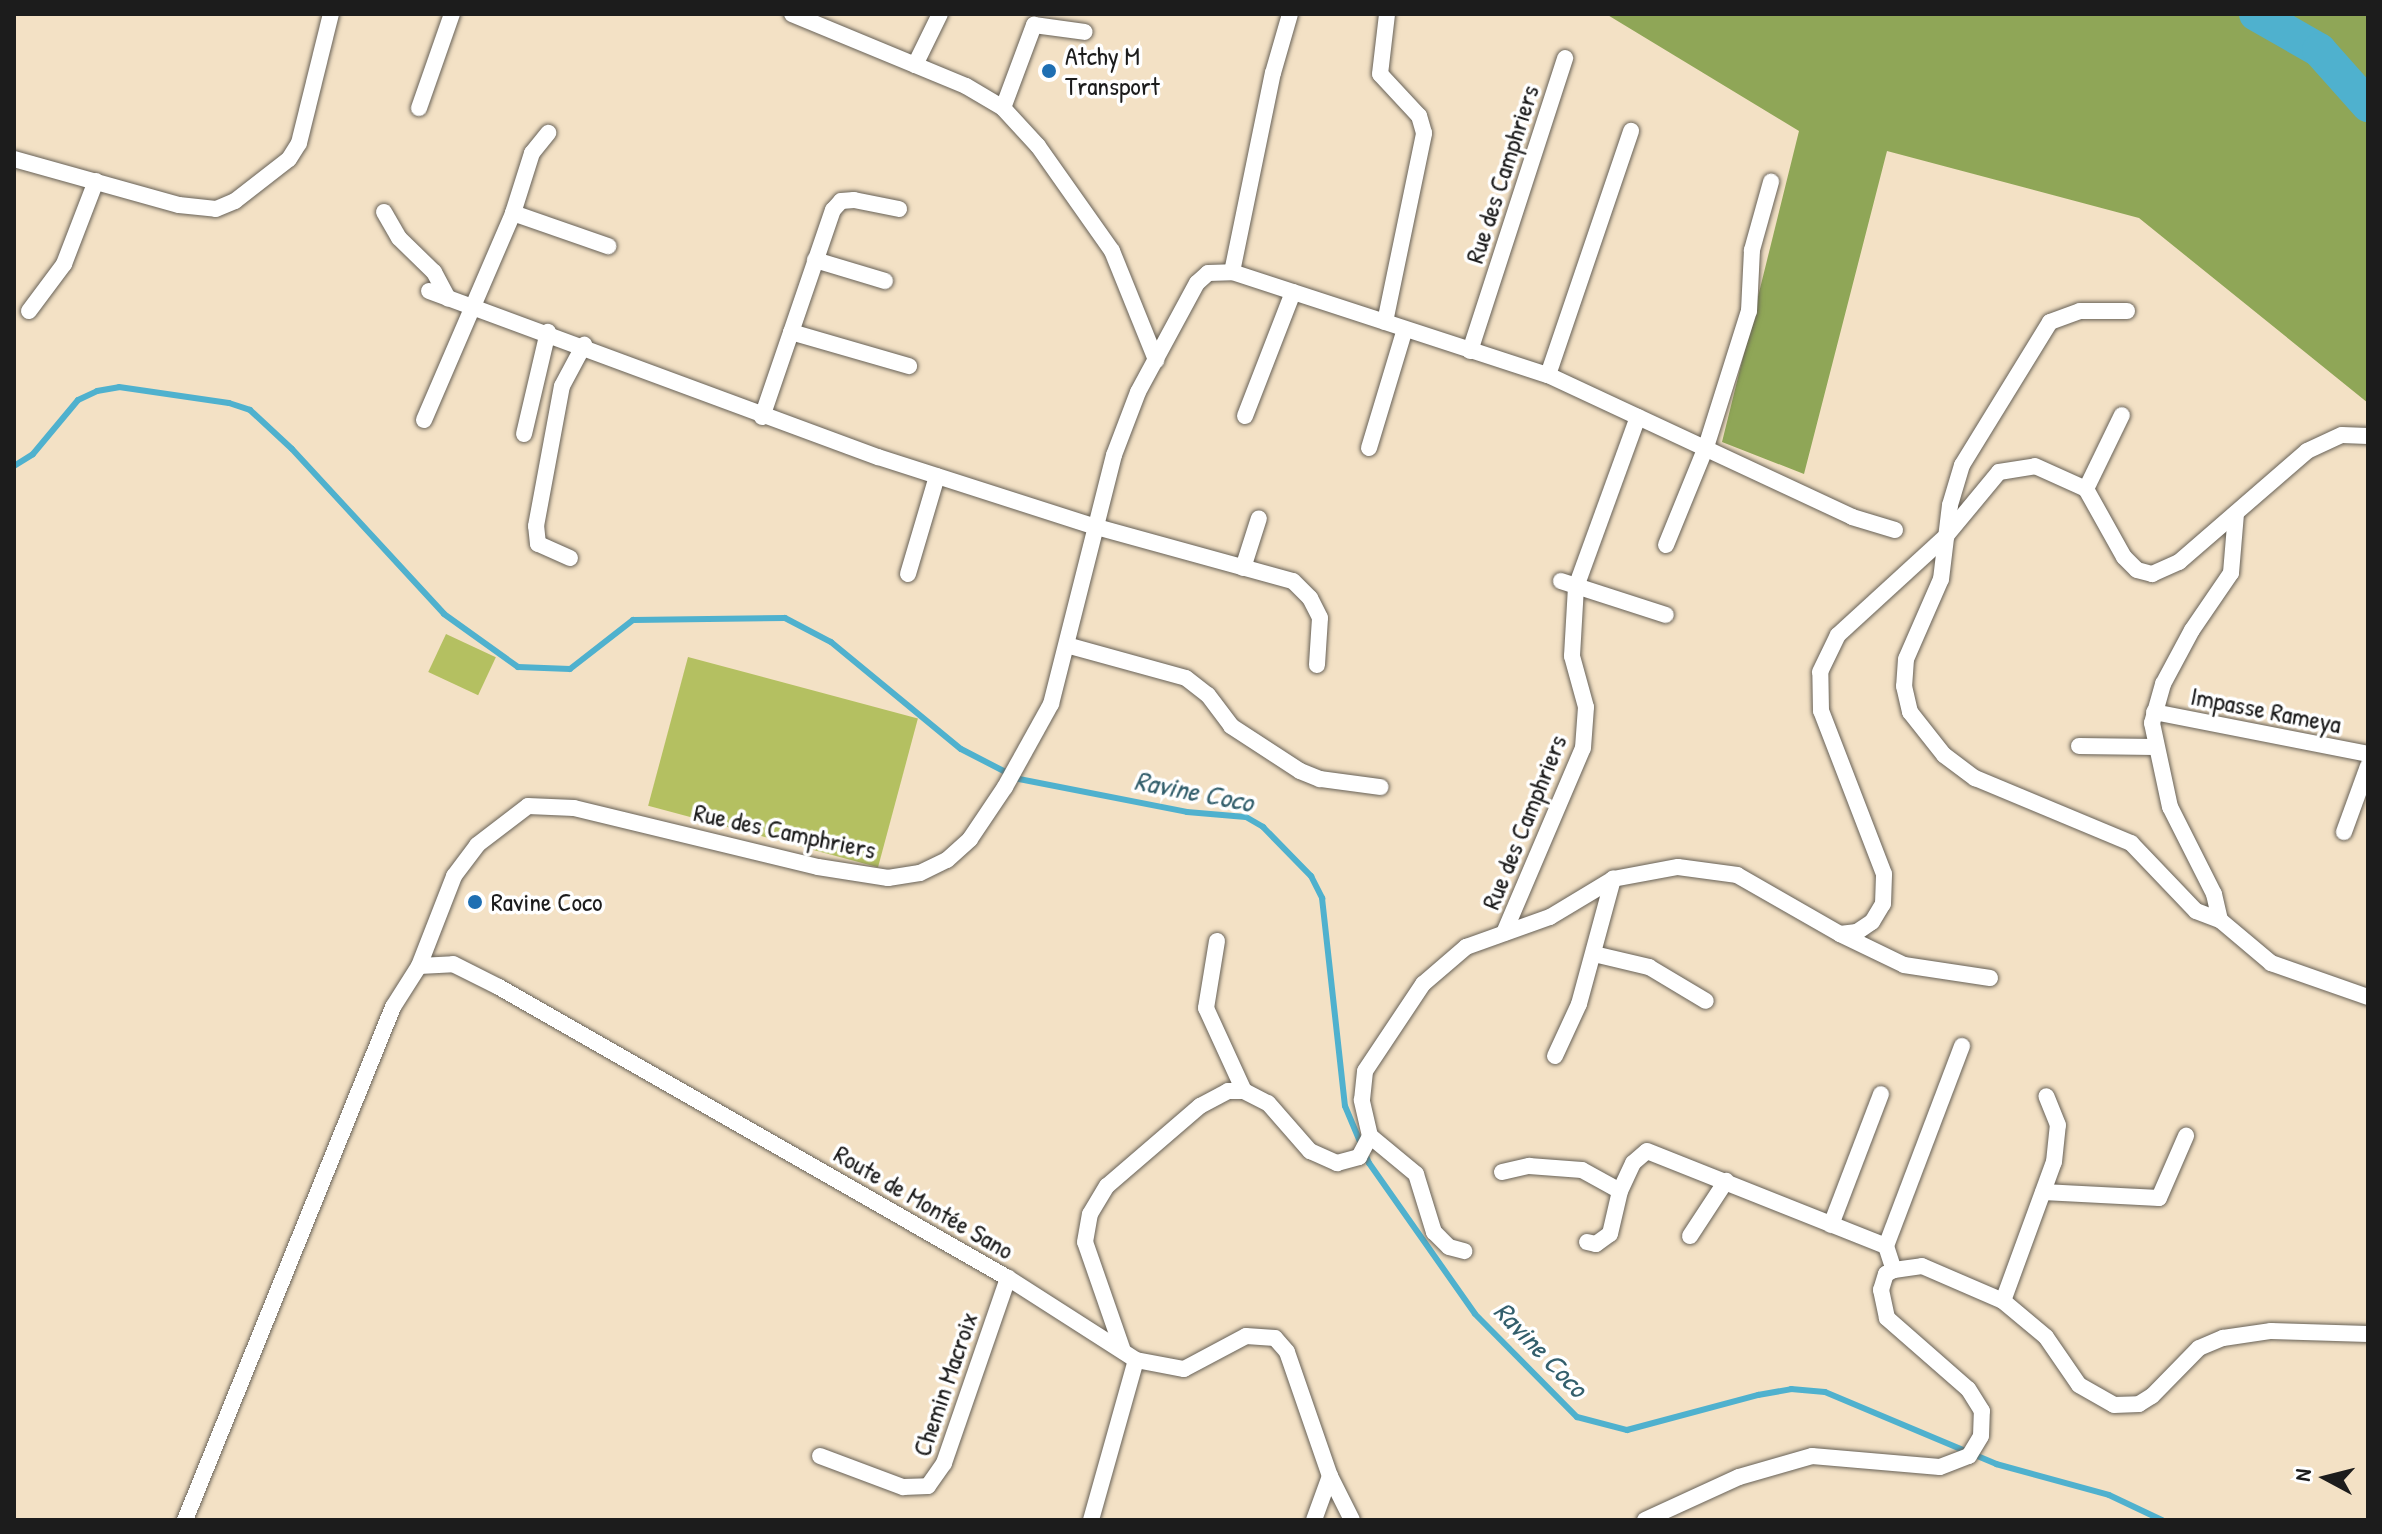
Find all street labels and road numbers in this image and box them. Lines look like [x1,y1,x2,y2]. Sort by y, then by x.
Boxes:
street label: Rue des Camphriers [1459,81,1545,267]
street label: Impasse Rameya [2188,680,2344,740]
street label: Rue des Camphriers [1475,730,1573,914]
street label: Rue des Camphriers [691,796,879,866]
street label: Route de Montée Sano [829,1138,1019,1266]
street label: Chemin Macroix [906,1308,984,1460]

